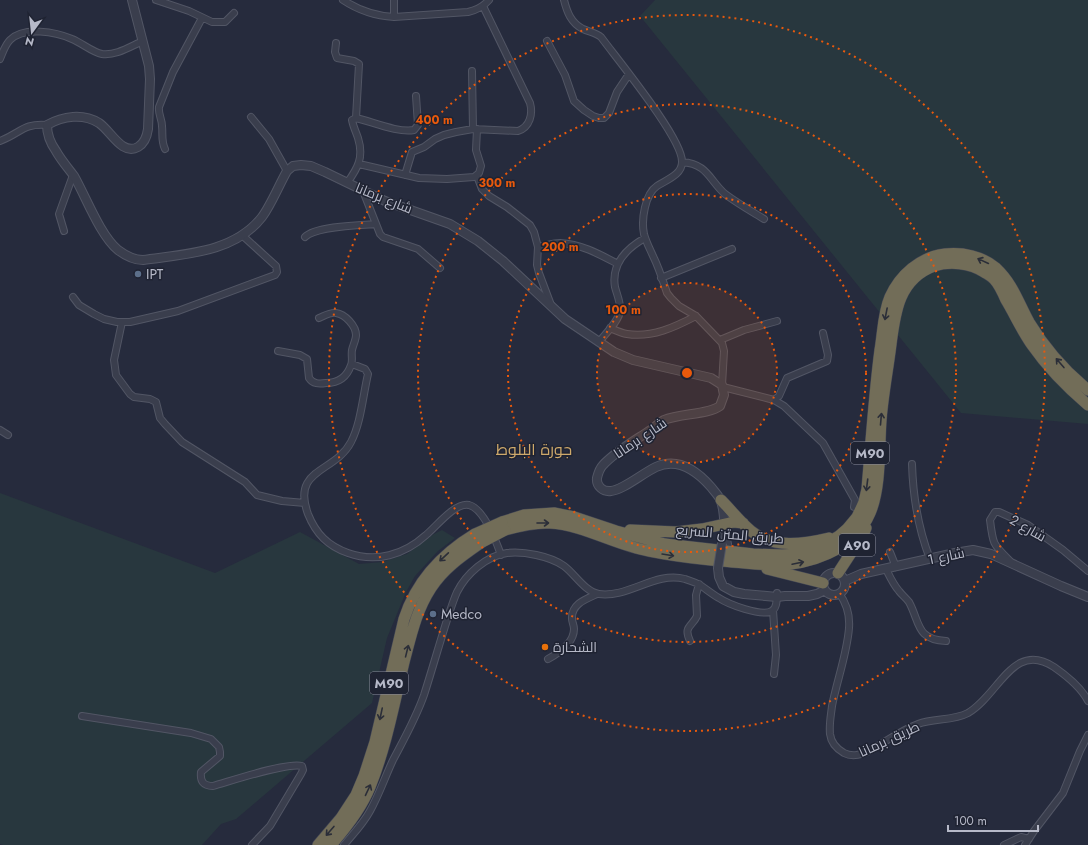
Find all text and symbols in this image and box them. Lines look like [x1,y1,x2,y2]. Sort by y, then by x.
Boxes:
north arrow [12,12,52,52]
text: N [23,33,36,51]
text: 400 m [415,111,453,129]
text: 300 m [479,174,516,192]
street label: شارع برمانا [352,177,416,219]
text: 200 m [541,238,579,256]
one-way arrow [978,257,990,264]
place label: IPT [146,264,164,284]
marker: IPT [133,269,143,279]
text: 100 m [605,301,641,319]
one-way arrow [881,307,889,320]
one-way arrow [1055,358,1064,368]
centre of rings [680,366,694,380]
street label: شارع برمانا [609,413,671,463]
one-way arrow [878,413,885,426]
district label: جورة البلوط [496,438,572,461]
road number: M90 [851,442,889,464]
one-way arrow [863,478,871,491]
street label: شارع 2 [1006,510,1050,546]
one-way arrow [536,519,549,527]
street label: طريق المتن السريع [675,519,785,549]
road number: A90 [839,534,875,556]
street label: شارع 1 [926,542,966,570]
one-way arrow [662,551,675,559]
one-way arrow [439,552,449,562]
one-way arrow [791,559,804,567]
place label: Medco [441,604,482,624]
marker: Medco [428,609,438,619]
place label: الشحارة [553,637,597,657]
marker: الشحارة [540,642,550,652]
one-way arrow [404,645,411,658]
road number: M90 [370,672,408,694]
one-way arrow [377,707,385,720]
street label: طريق برمانا [855,716,923,762]
one-way arrow [365,784,372,796]
scale bar [948,807,1038,833]
text: 100 m [954,812,987,830]
one-way arrow [325,826,335,836]

